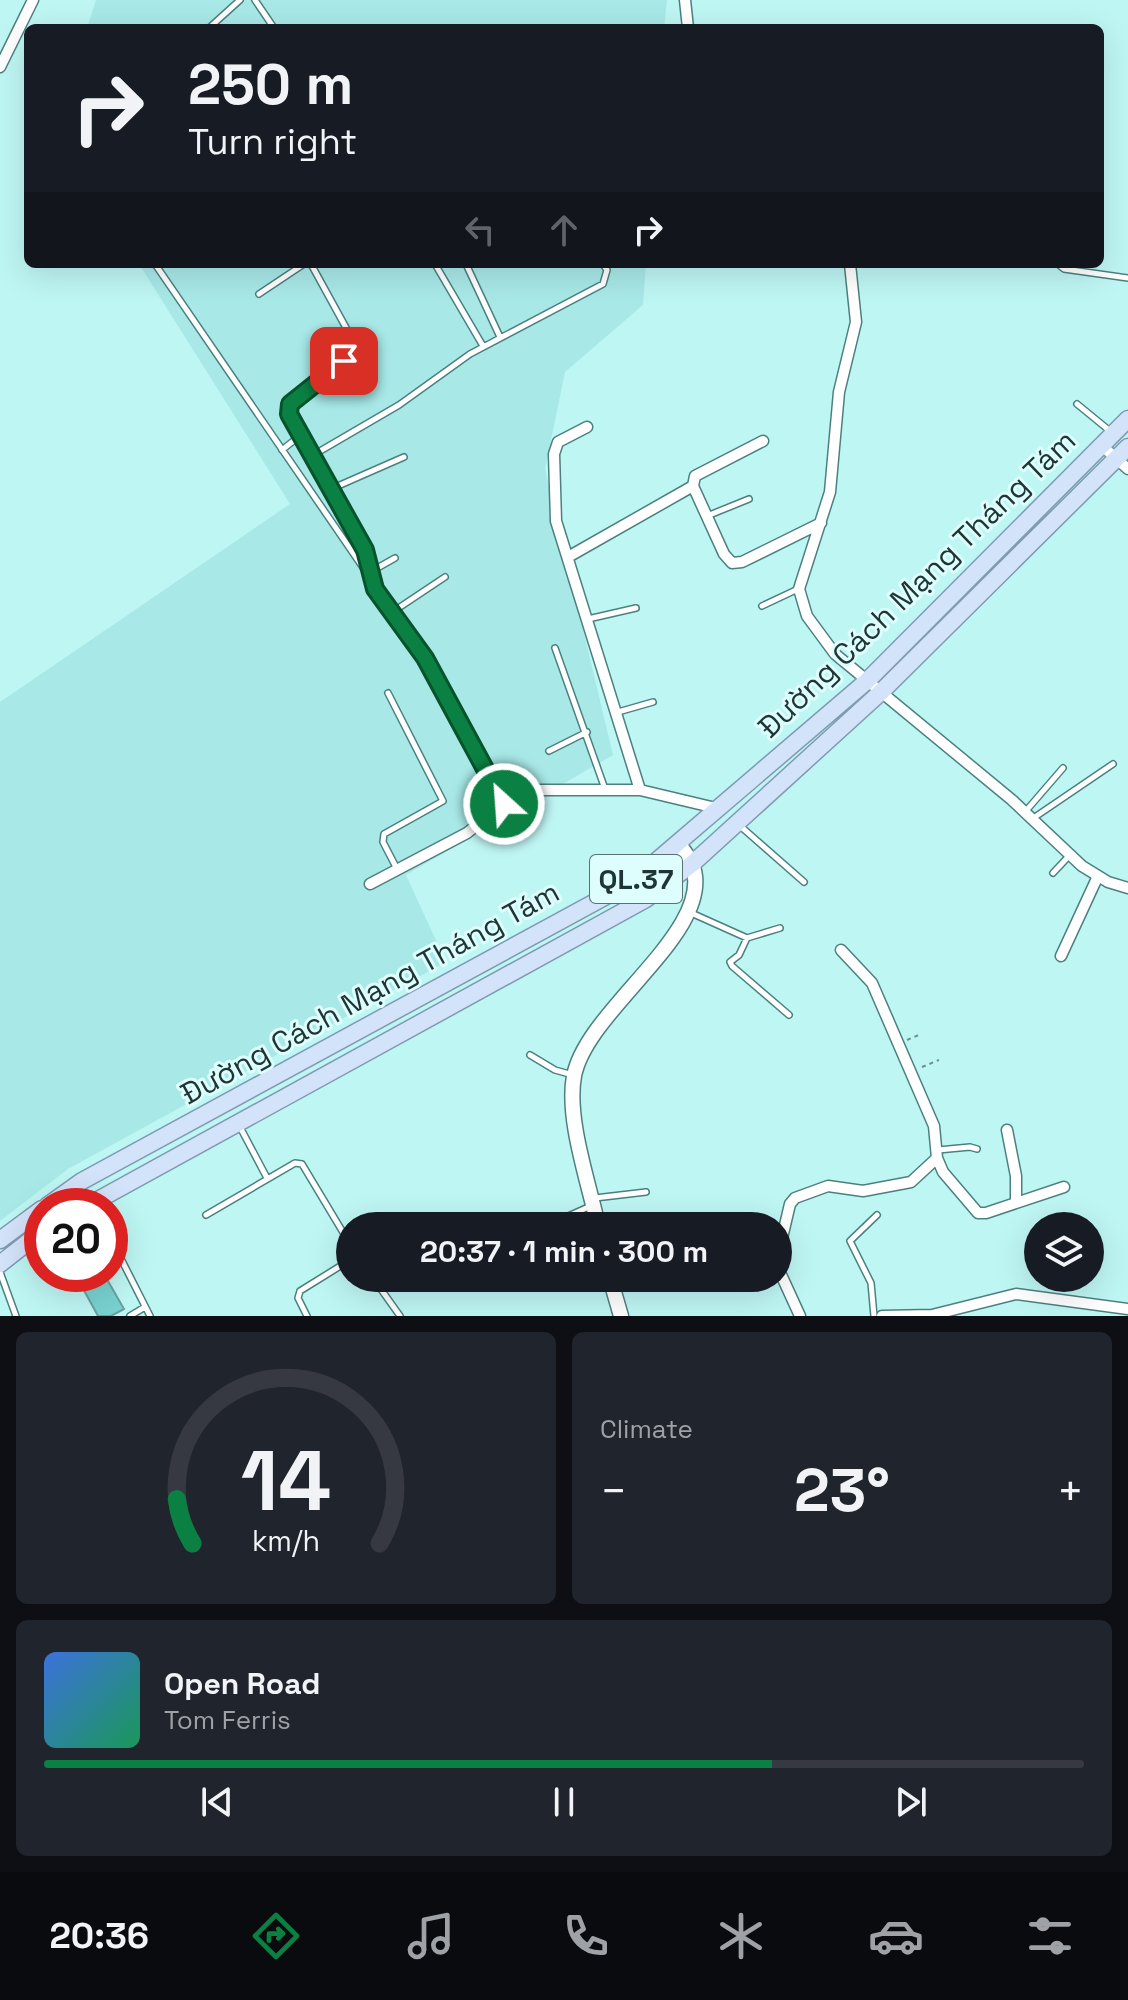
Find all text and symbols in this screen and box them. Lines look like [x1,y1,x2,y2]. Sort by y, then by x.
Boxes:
text: 250 m [188,49,353,120]
icon: right [56,56,160,160]
text: Turn right [188,119,357,165]
icon: left [458,208,502,252]
icon: ahead [542,208,586,252]
icon: right [626,208,670,252]
pin [310,327,378,395]
icon: arrive [322,339,366,383]
street label: Đường Cách Mạng Tháng Tám [749,421,1084,746]
position arrow [462,762,546,846]
road number: QL.37 [590,855,682,903]
street label: Đường Cách Mạng Tháng Tám [174,872,566,1113]
speed limit sign: 20 [24,1188,128,1292]
map controls [1024,1212,1104,1292]
button: layers [1024,1212,1104,1292]
text: 20:37 · 1 min · 300 m [420,1232,708,1271]
text: Climate [600,1412,693,1446]
text: 14 [241,1428,331,1534]
text: 23° [794,1452,890,1529]
text: − [600,1463,627,1519]
text: + [1057,1463,1084,1519]
text: km/h [252,1523,320,1559]
text: Open Road [164,1664,320,1703]
text: Tom Ferris [164,1703,291,1737]
icon: previous [195,1780,239,1824]
icon: pause [542,1780,586,1824]
icon: next [889,1780,933,1824]
icon: directions [248,1908,304,1964]
icon: music [403,1908,459,1964]
icon: phone [558,1908,614,1964]
icon: climate [713,1908,769,1964]
icon: car [868,1908,924,1964]
icon: filters [1022,1908,1078,1964]
text: 20:36 [49,1913,149,1959]

